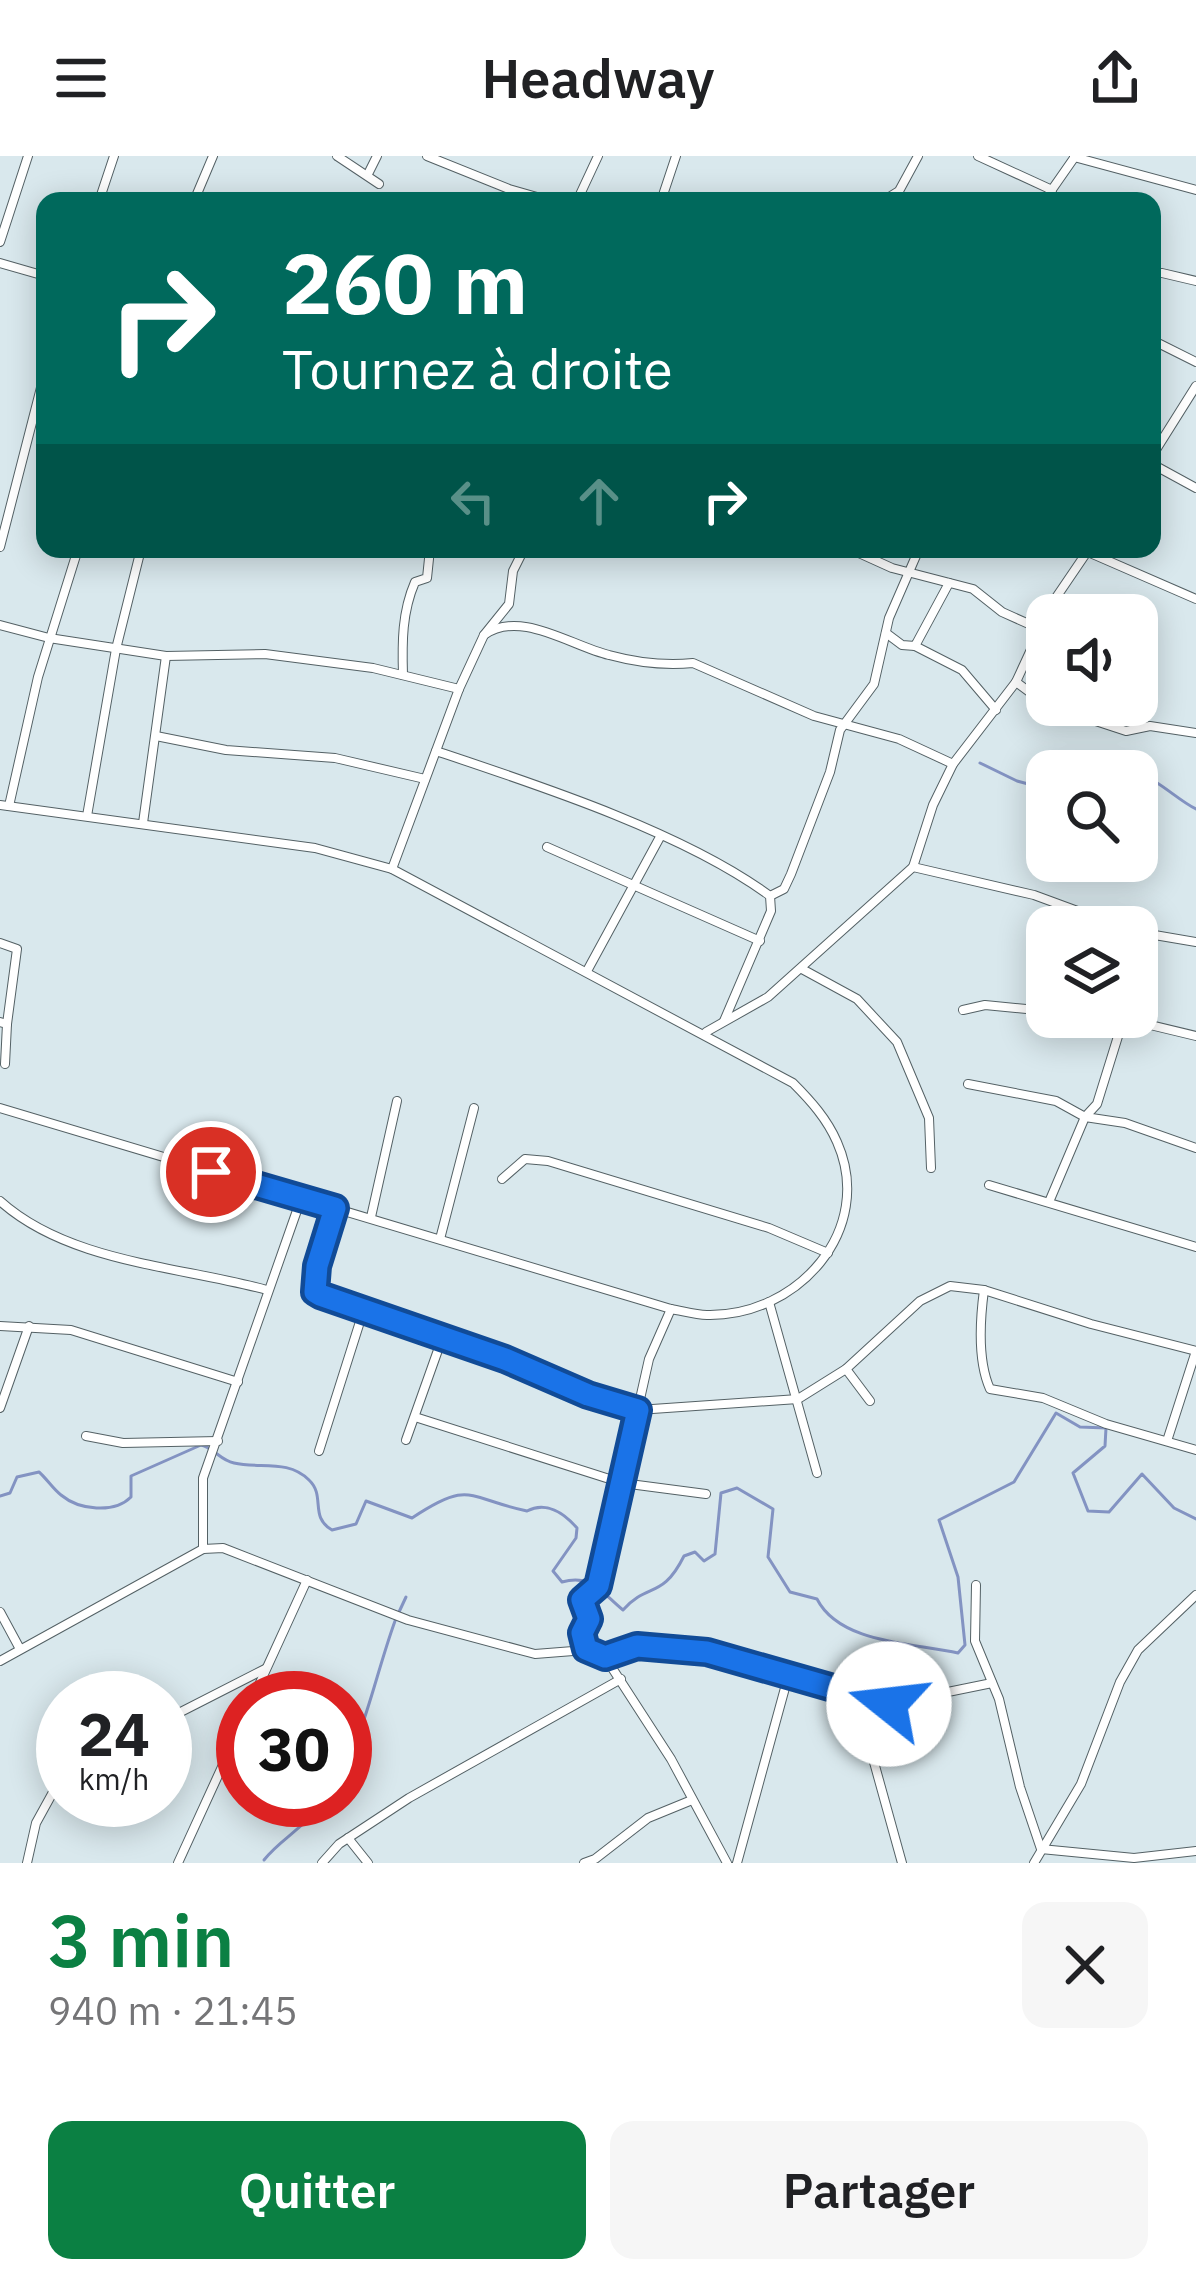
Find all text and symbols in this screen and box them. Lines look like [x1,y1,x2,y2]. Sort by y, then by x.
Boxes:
text: Headway [481,43,715,113]
icon: menu [48,45,114,111]
icon: share [1082,45,1148,111]
text: 260 m [282,228,528,337]
icon: right [84,240,240,396]
text: Tournez à droite [282,334,673,404]
icon: left [440,468,506,534]
icon: ahead [566,468,632,534]
icon: right [692,468,758,534]
map controls [1026,594,1158,1038]
button: sound [1026,594,1158,726]
button: search [1026,750,1158,882]
button: layers [1026,906,1158,1038]
pin [160,1121,262,1223]
icon: arrive [178,1139,244,1205]
position arrow [826,1641,952,1767]
speed limit sign: 30 [216,1671,372,1827]
text: 24 [78,1694,150,1773]
text: km/h [79,1759,149,1798]
text: 3 min [48,1893,234,1987]
button: close [1022,1902,1148,2028]
text: 940 m · 21:45 [48,1985,298,2036]
button: Quitter [48,2121,586,2259]
button: Partager [610,2121,1148,2259]

